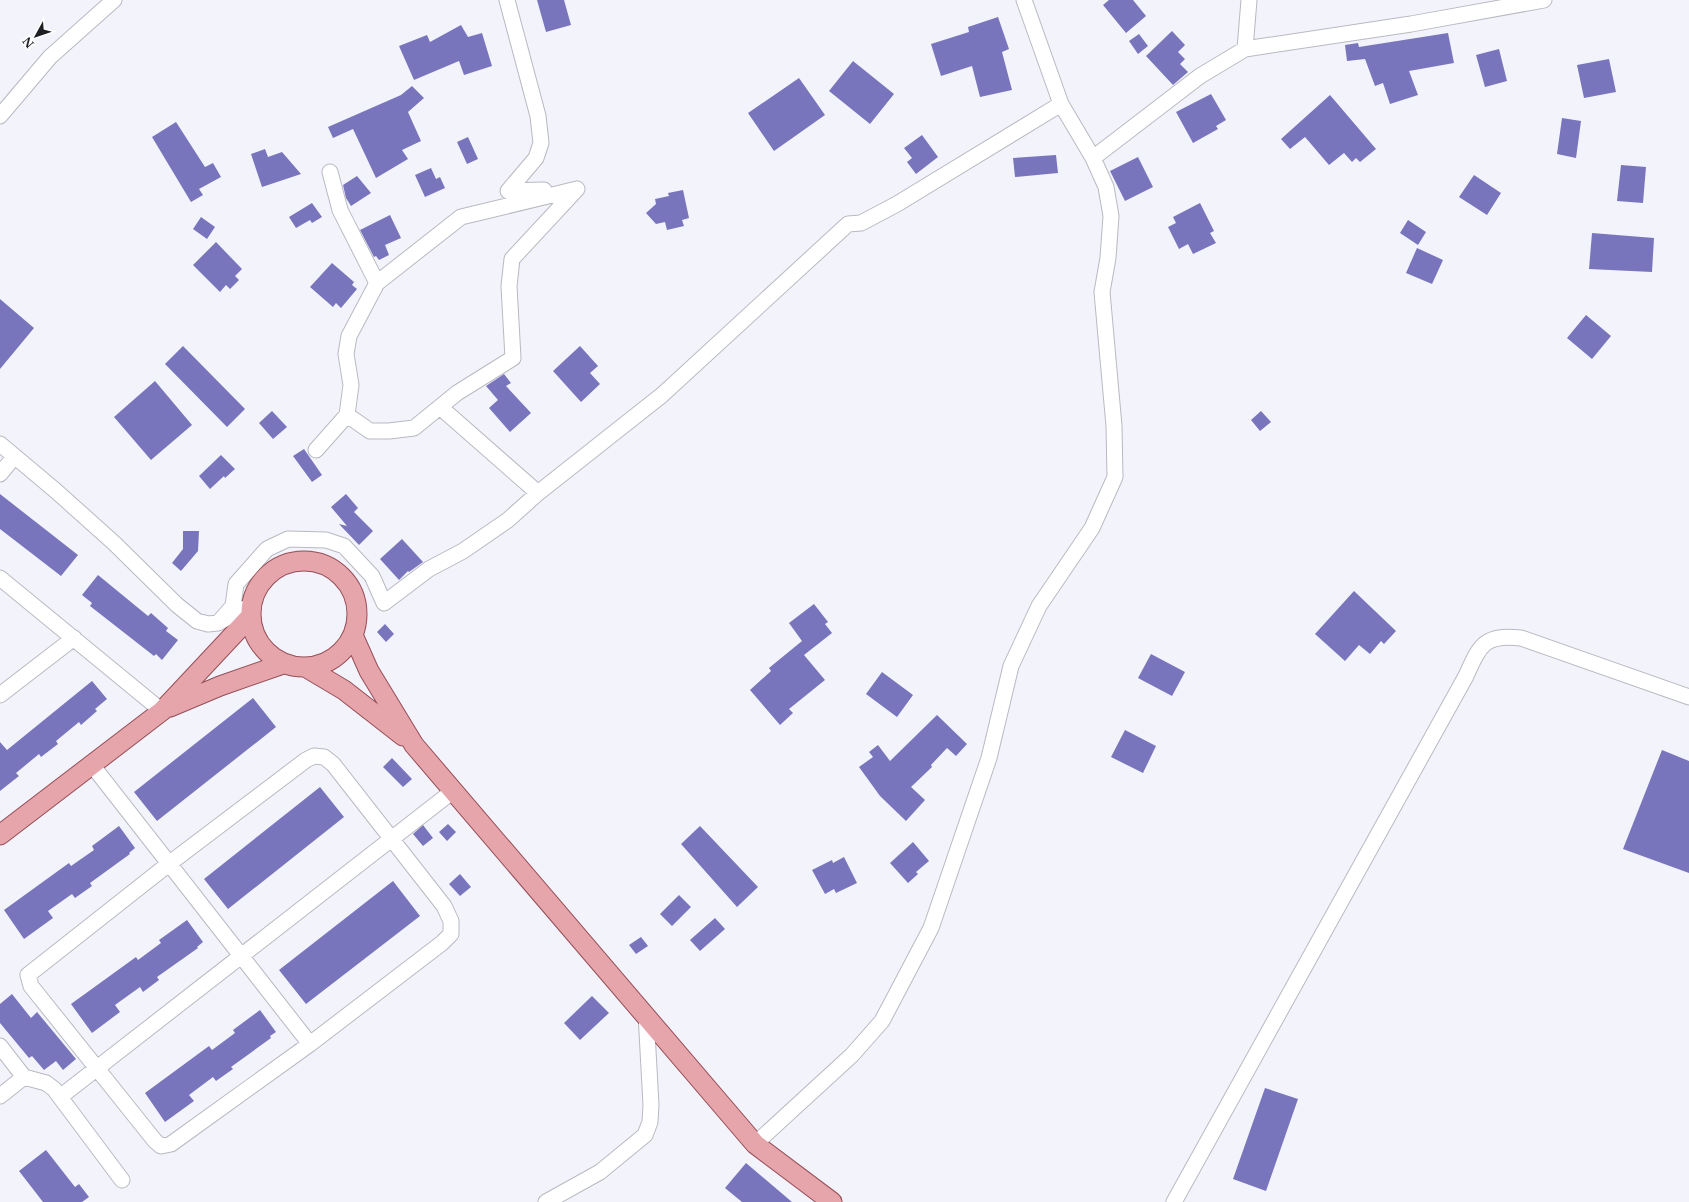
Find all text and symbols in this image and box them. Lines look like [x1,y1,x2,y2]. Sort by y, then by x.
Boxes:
north arrow [16,16,56,56]
text: N [19,33,37,51]

